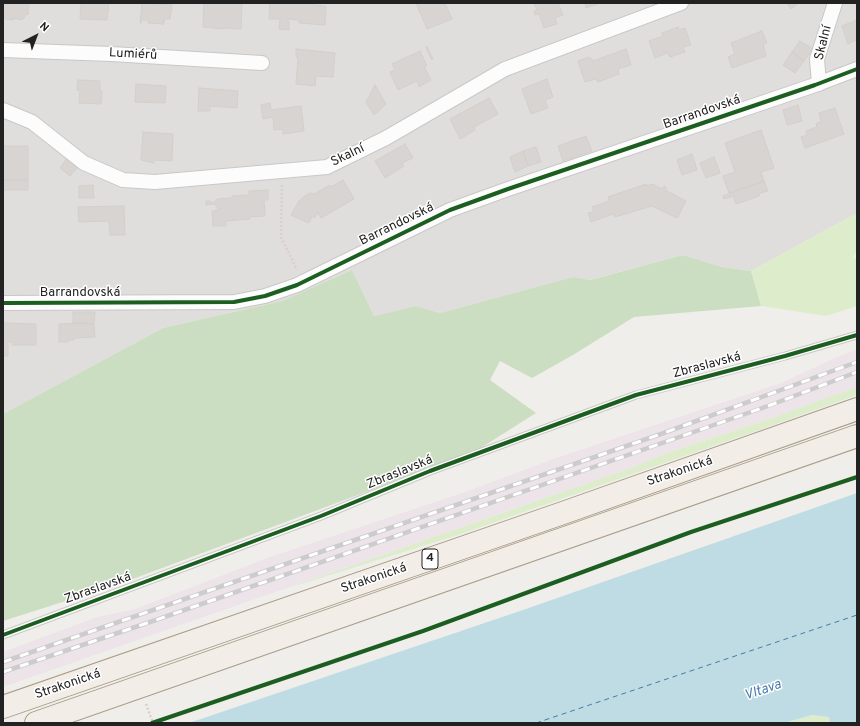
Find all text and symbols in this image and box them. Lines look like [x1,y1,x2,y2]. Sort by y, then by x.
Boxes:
north arrow [16,16,56,56]
text: N [36,19,52,35]
street label: Skalní [812,24,836,62]
street label: Lumiérů [108,46,158,64]
street label: Barrandovská [661,92,743,134]
street label: Skalní [329,141,367,171]
street label: Barrandovská [357,200,437,250]
street label: Barrandovská [40,285,120,301]
street label: Zbraslavská [671,349,743,383]
street label: Zbraslavská [365,453,435,493]
street label: Strakonická [645,454,715,490]
road number: 4 [422,549,438,569]
street label: Strakonická [339,561,409,597]
street label: Zbraslavská [63,570,133,608]
street label: Strakonická [33,667,103,703]
water label: Vltava [742,677,784,705]

